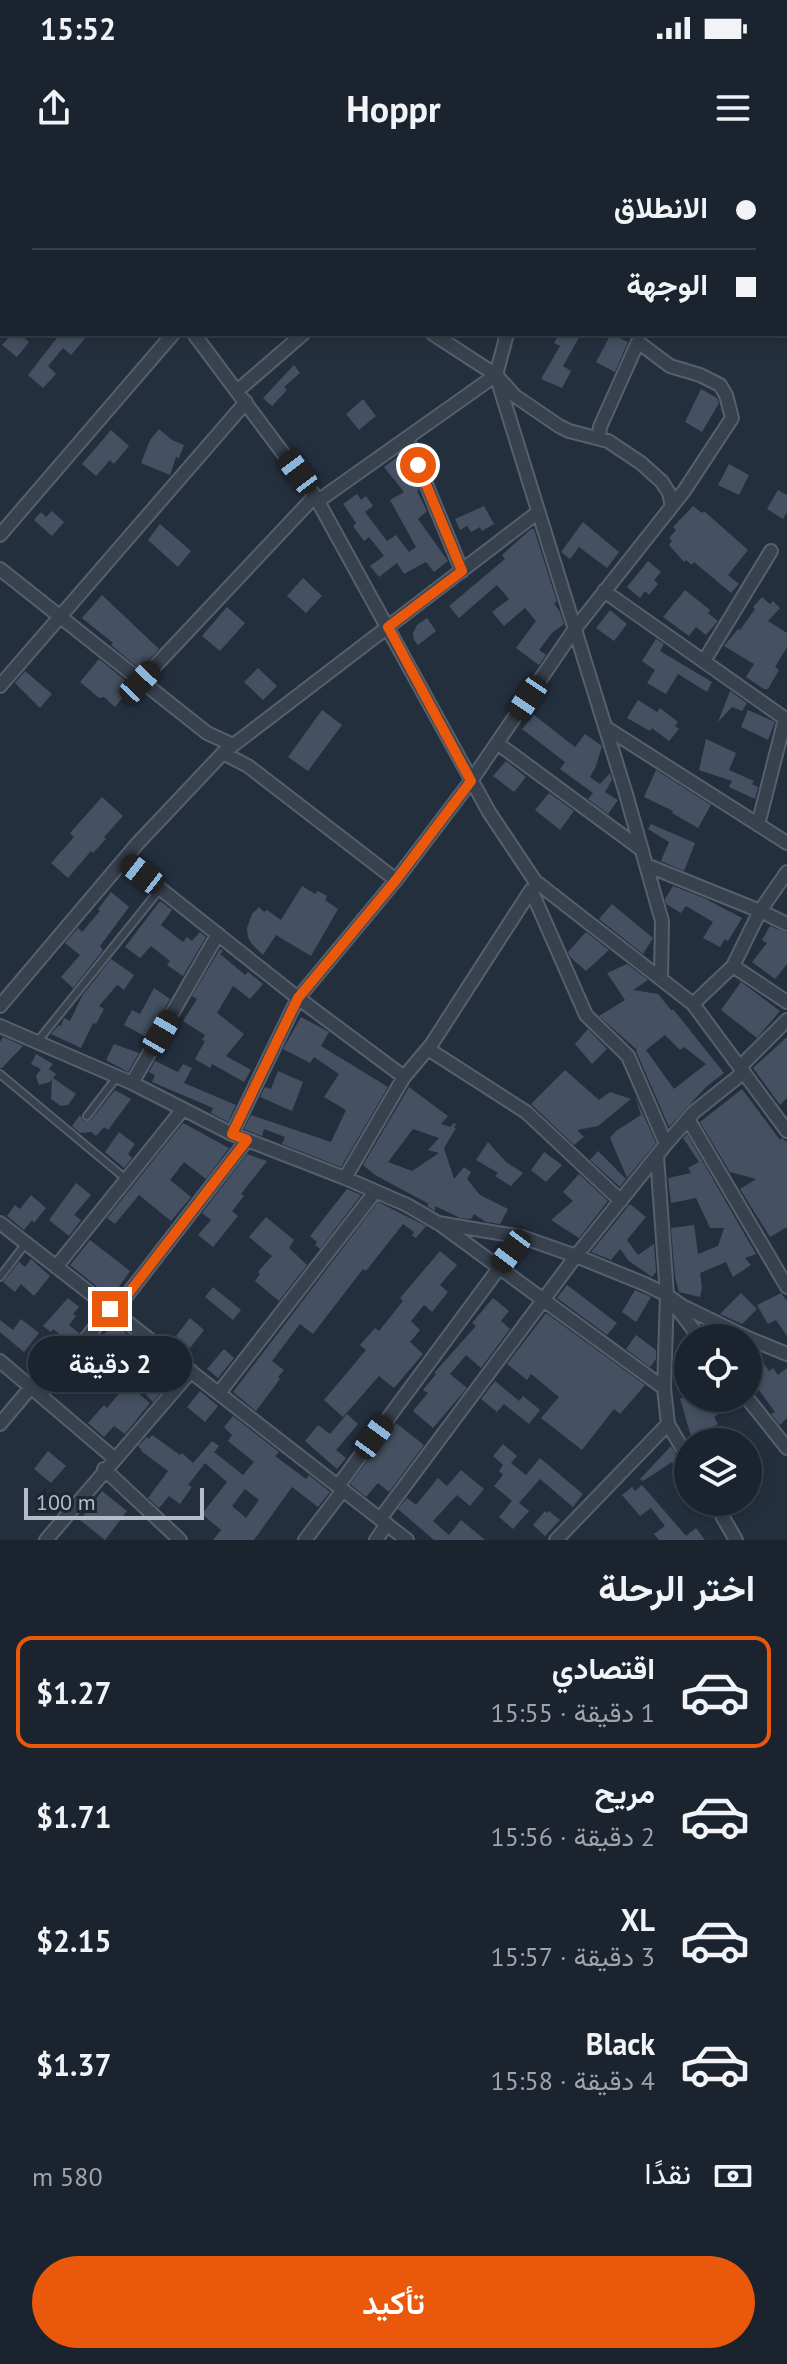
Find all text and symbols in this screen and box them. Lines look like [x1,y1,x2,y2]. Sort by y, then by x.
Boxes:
text: 15:52 [40,9,116,48]
text: Hoppr [346,85,441,132]
icon: share [32,86,76,130]
icon: menu [711,86,755,130]
text: الانطلاق [614,187,708,226]
text: الوجهة [626,264,708,303]
car [274,446,322,498]
route start [400,447,436,483]
car [115,656,165,708]
car [505,671,551,725]
car [116,850,168,898]
car [139,1006,183,1060]
car [487,1225,535,1277]
route end [92,1291,128,1327]
map controls [674,1324,762,1516]
button: locate [674,1324,762,1412]
callout: 2 دقيقة [28,1337,192,1393]
text: 2 دقيقة [69,1347,151,1380]
car [350,1411,398,1463]
button: layers [674,1428,762,1516]
scale bar [24,1484,204,1520]
text: 100 m [36,1488,96,1516]
text: اختر الرحلة [598,1564,755,1611]
text: اقتصادي [552,1648,655,1687]
icon: car [679,1656,751,1728]
text: $1.27 [36,1673,111,1712]
text: 1 دقيقة · 15:55 [491,1696,655,1729]
text: مريح [595,1772,655,1811]
icon: car [679,1780,751,1852]
text: $1.71 [36,1797,111,1836]
text: 2 دقيقة · 15:56 [491,1820,655,1853]
text: XL [621,1900,655,1939]
icon: car [679,1904,751,1976]
text: $2.15 [36,1921,111,1960]
text: 3 دقيقة · 15:57 [491,1940,655,1973]
text: Black [586,2024,655,2063]
icon: car [679,2028,751,2100]
text: $1.37 [36,2045,111,2084]
text: 4 دقيقة · 15:58 [491,2064,655,2097]
text: نقدًا [645,2153,691,2192]
icon: cash [711,2154,755,2198]
text: 580 m [32,2160,103,2193]
button: تأكيد [32,2256,755,2348]

